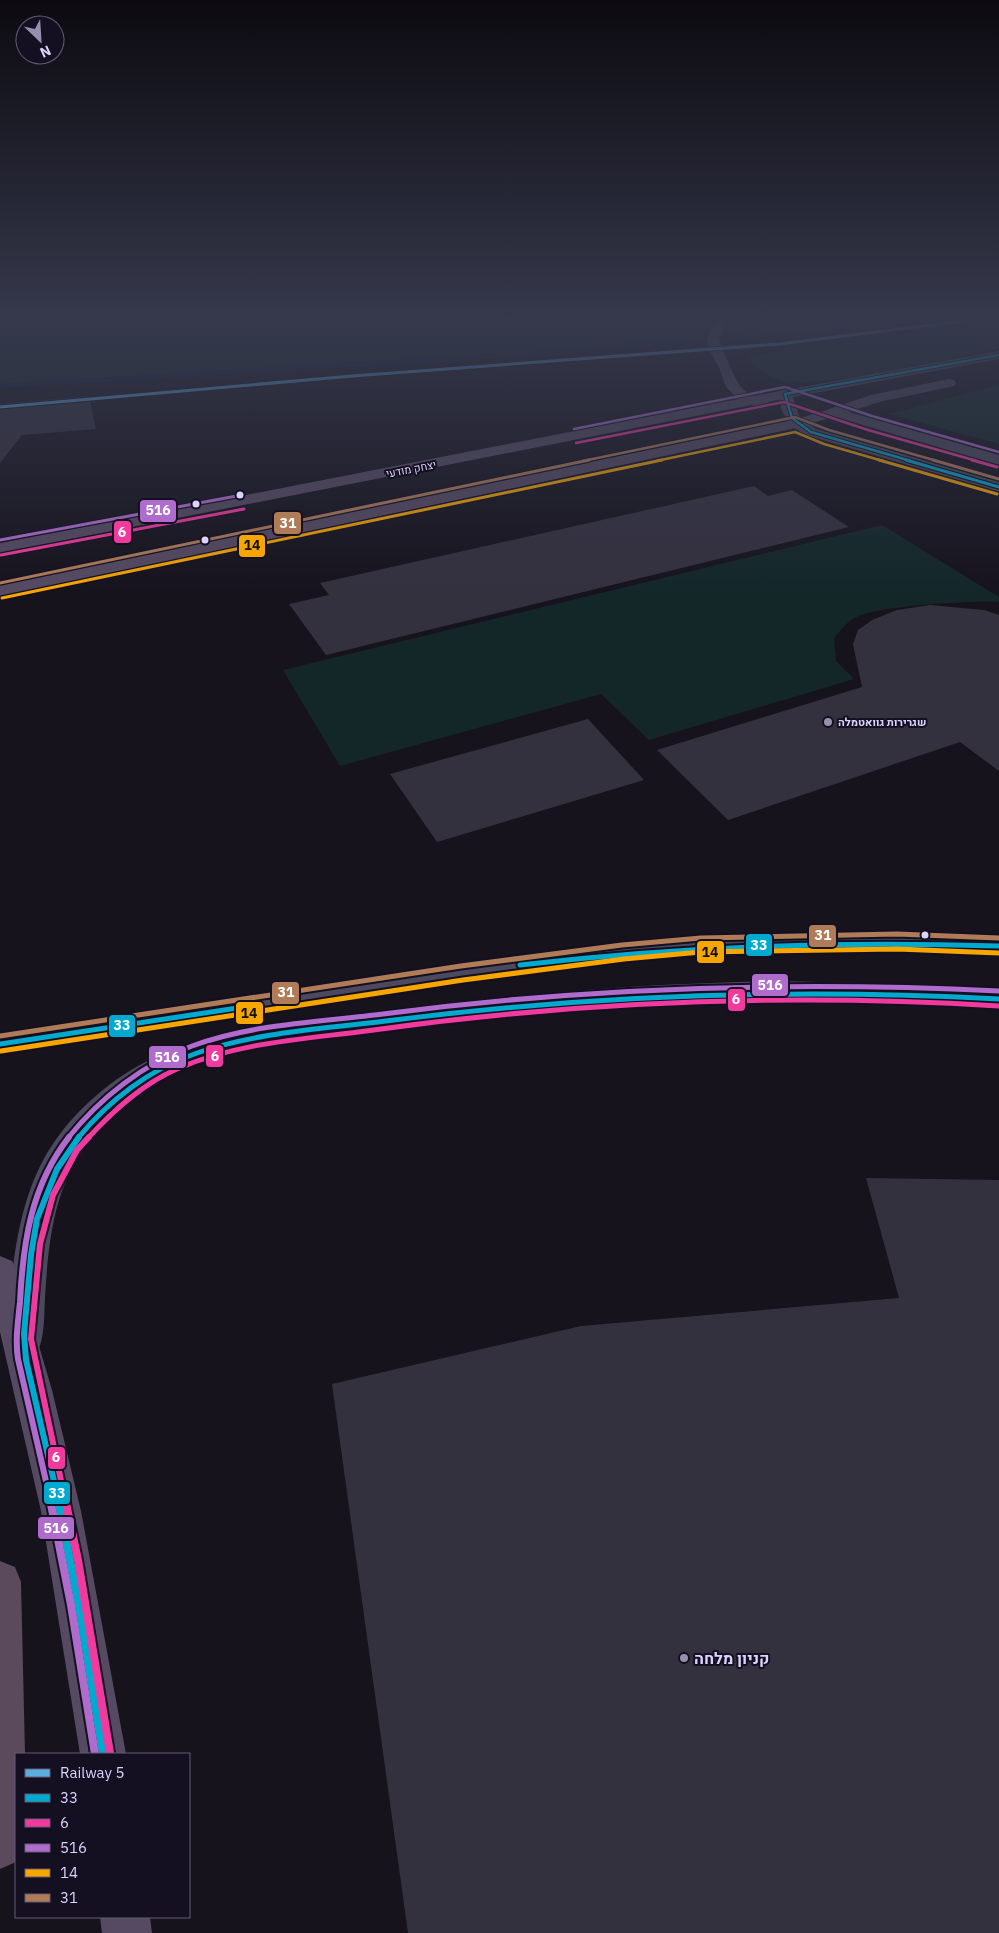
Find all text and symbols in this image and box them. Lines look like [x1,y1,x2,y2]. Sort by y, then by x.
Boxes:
north arrow [15,15,65,65]
text: N [37,41,54,62]
street label: יצחק מודעי [385,457,437,481]
unlabelled marker [235,490,245,500]
line badge: 516 [139,499,177,523]
unlabelled marker [191,499,201,509]
text: 516 [145,501,171,519]
line badge: 31 [273,511,302,535]
text: 31 [280,514,297,532]
line badge: 6 [113,520,132,544]
text: 6 [118,523,126,541]
line badge: 14 [238,534,266,558]
unlabelled marker [200,535,210,545]
text: 14 [244,536,260,554]
place label: שגרירות גוואטמלה [838,715,926,729]
marker: שגרירות גוואטמלה [822,716,834,728]
line badge: 31 [808,924,837,948]
text: 31 [815,926,832,944]
unlabelled marker [920,930,930,940]
line badge: 33 [745,933,773,957]
text: 33 [751,936,767,954]
line badge: 14 [696,940,725,964]
text: 14 [702,943,718,961]
line badge: 516 [751,973,789,997]
text: 516 [757,976,783,994]
line badge: 31 [271,981,300,1005]
text: 31 [278,983,295,1001]
line badge: 6 [727,988,746,1012]
text: 6 [732,990,740,1008]
line badge: 14 [235,1001,264,1025]
text: 14 [241,1004,257,1022]
line badge: 33 [108,1014,136,1038]
text: 33 [114,1016,130,1034]
line badge: 6 [205,1044,224,1068]
line badge: 516 [148,1045,187,1069]
text: 6 [211,1047,219,1065]
text: 516 [154,1048,180,1066]
line badge: 6 [47,1446,66,1470]
text: 6 [52,1448,60,1466]
line badge: 33 [43,1481,71,1505]
text: 33 [49,1484,65,1502]
line badge: 516 [37,1516,75,1540]
text: 516 [43,1519,69,1537]
place label: קניון מלחה [694,1648,769,1668]
marker: קניון מלחה [678,1652,690,1664]
legend [15,1753,190,1918]
text: Railway 5 [60,1763,125,1782]
text: 33 [60,1788,78,1807]
text: 6 [60,1813,69,1832]
text: 516 [60,1838,87,1857]
text: 14 [60,1863,78,1882]
text: 31 [60,1888,78,1907]

